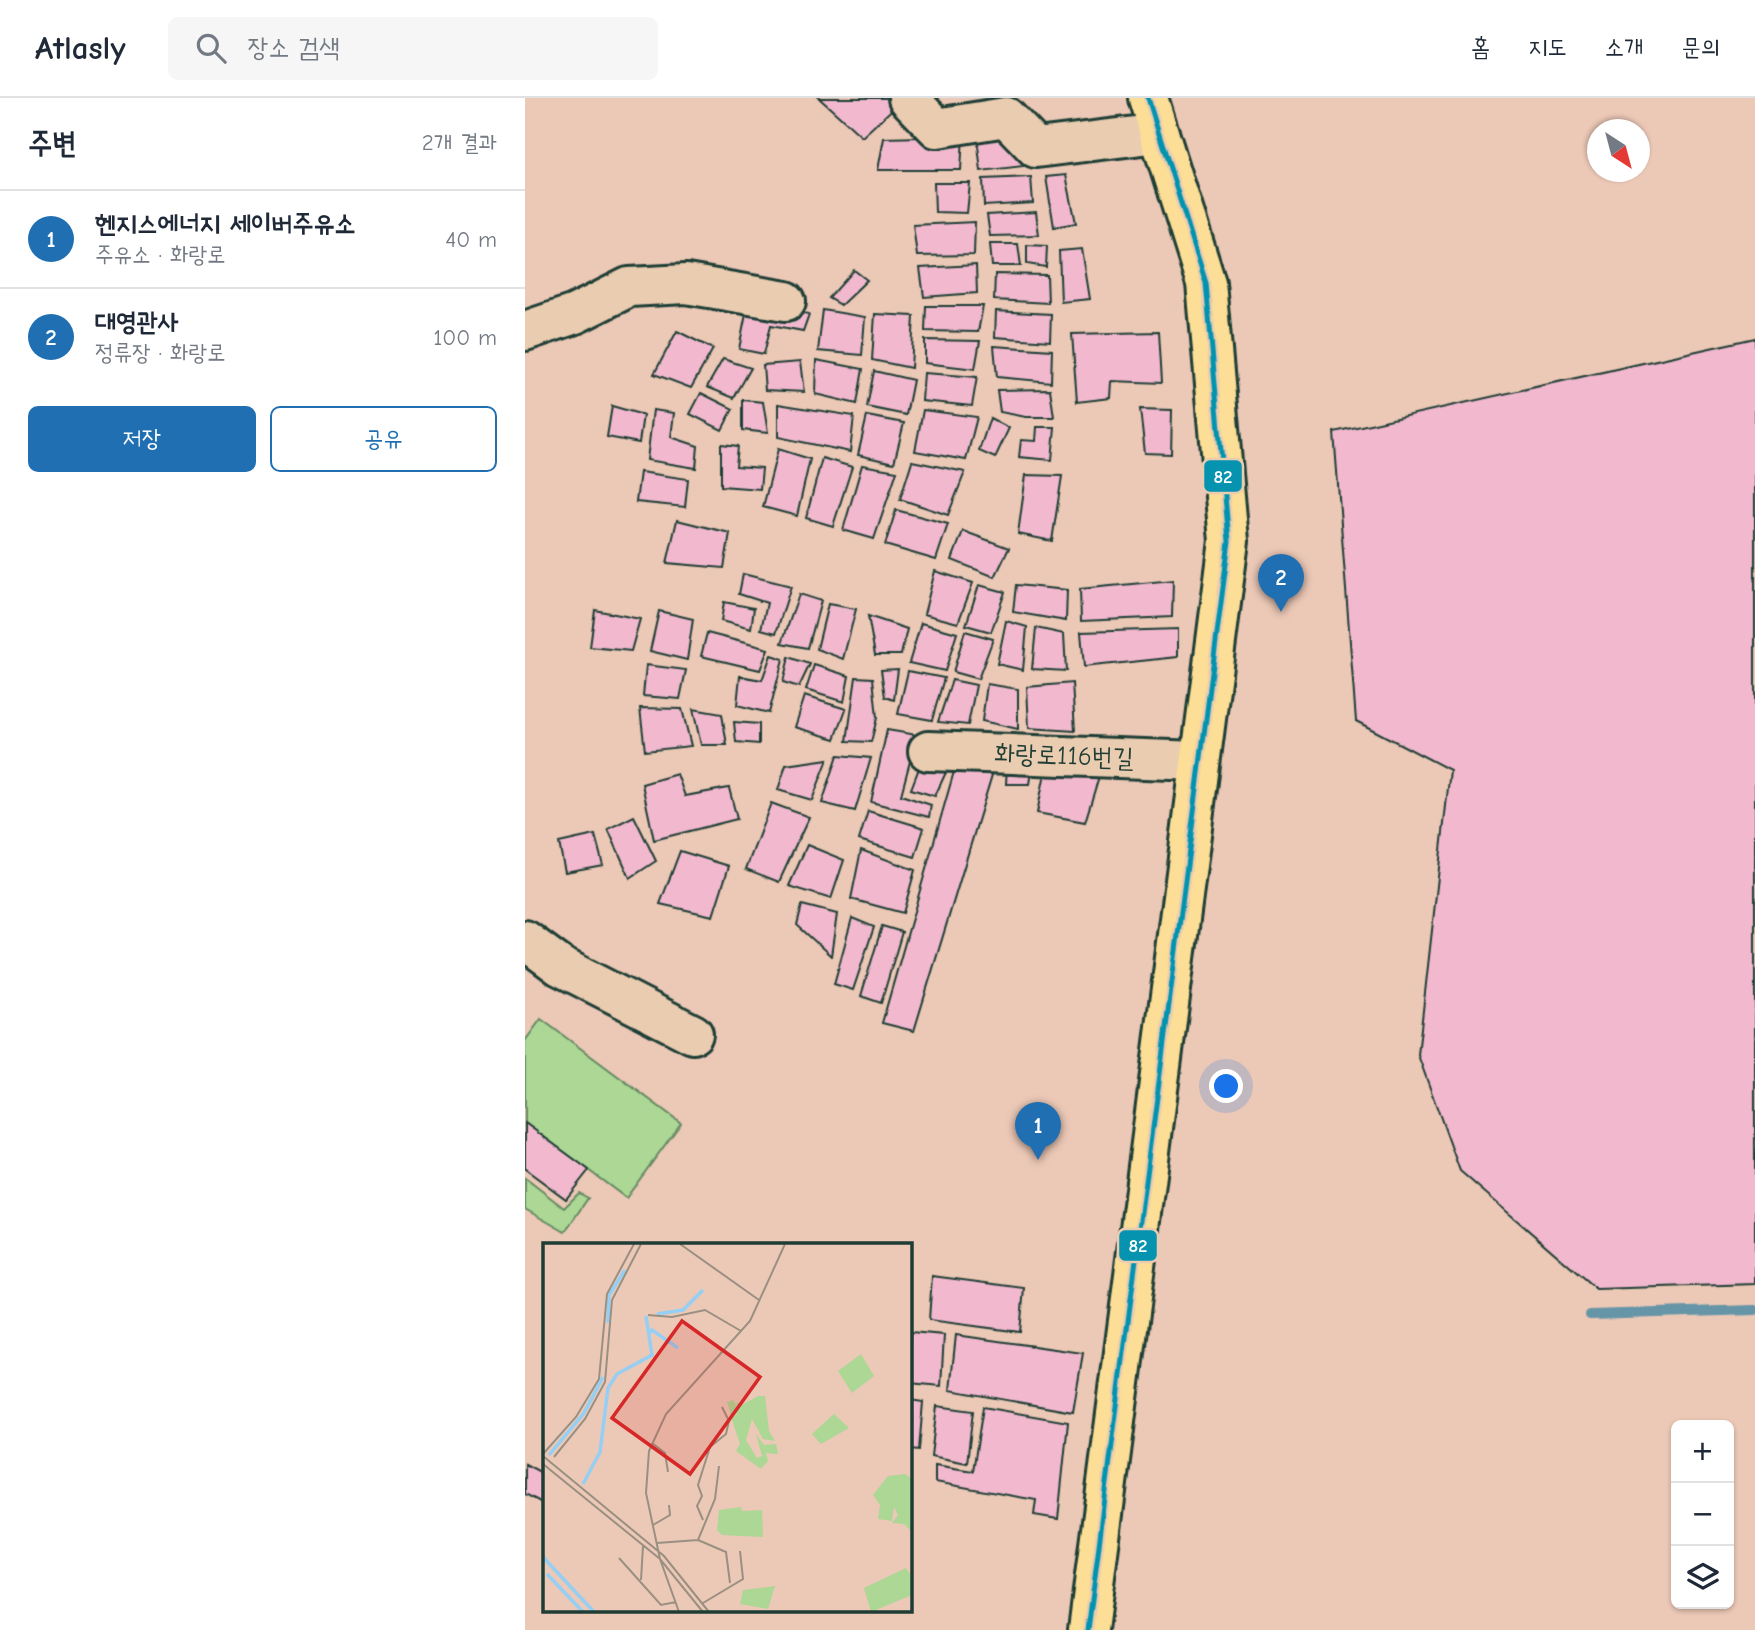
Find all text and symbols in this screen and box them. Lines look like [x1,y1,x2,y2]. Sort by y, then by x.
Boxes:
search box [168,17,658,80]
text: Atlasly [35,29,126,67]
icon: search [192,29,230,67]
text: 장소 검색 [248,33,340,63]
text: 홈 [1471,33,1490,61]
text: 지도 [1528,33,1567,61]
text: 소개 [1605,33,1643,61]
text: 문의 [1681,33,1720,61]
north arrow [1587,119,1650,182]
text: 주변 [28,126,76,161]
text: 2개 결과 [422,129,497,156]
text: 헨지스에너지 세이버주유소 [95,209,355,239]
text: 1 [46,226,56,253]
text: 40 m [445,226,497,253]
text: 주유소 · 화랑로 [95,241,225,268]
text: 대영관사 [95,307,179,337]
text: 2 [45,324,57,351]
text: 100 m [433,324,497,351]
text: 정류장 · 화랑로 [95,339,225,366]
button: 저장 [28,406,256,472]
button: 공유 [270,406,497,472]
line badge: 82 [1203,459,1243,493]
text: 82 [1213,466,1233,488]
pin: 2 [1258,554,1304,612]
street label: 화랑로116번길 [994,739,1134,773]
your location [1209,1069,1243,1103]
pin: 1 [1015,1102,1061,1160]
line badge: 82 [1118,1229,1158,1262]
text: 82 [1128,1235,1148,1257]
inset map [543,1243,912,1612]
map controls [1671,1420,1734,1609]
button: + [1671,1420,1734,1483]
button: − [1671,1483,1734,1546]
button: layers [1671,1546,1734,1609]

